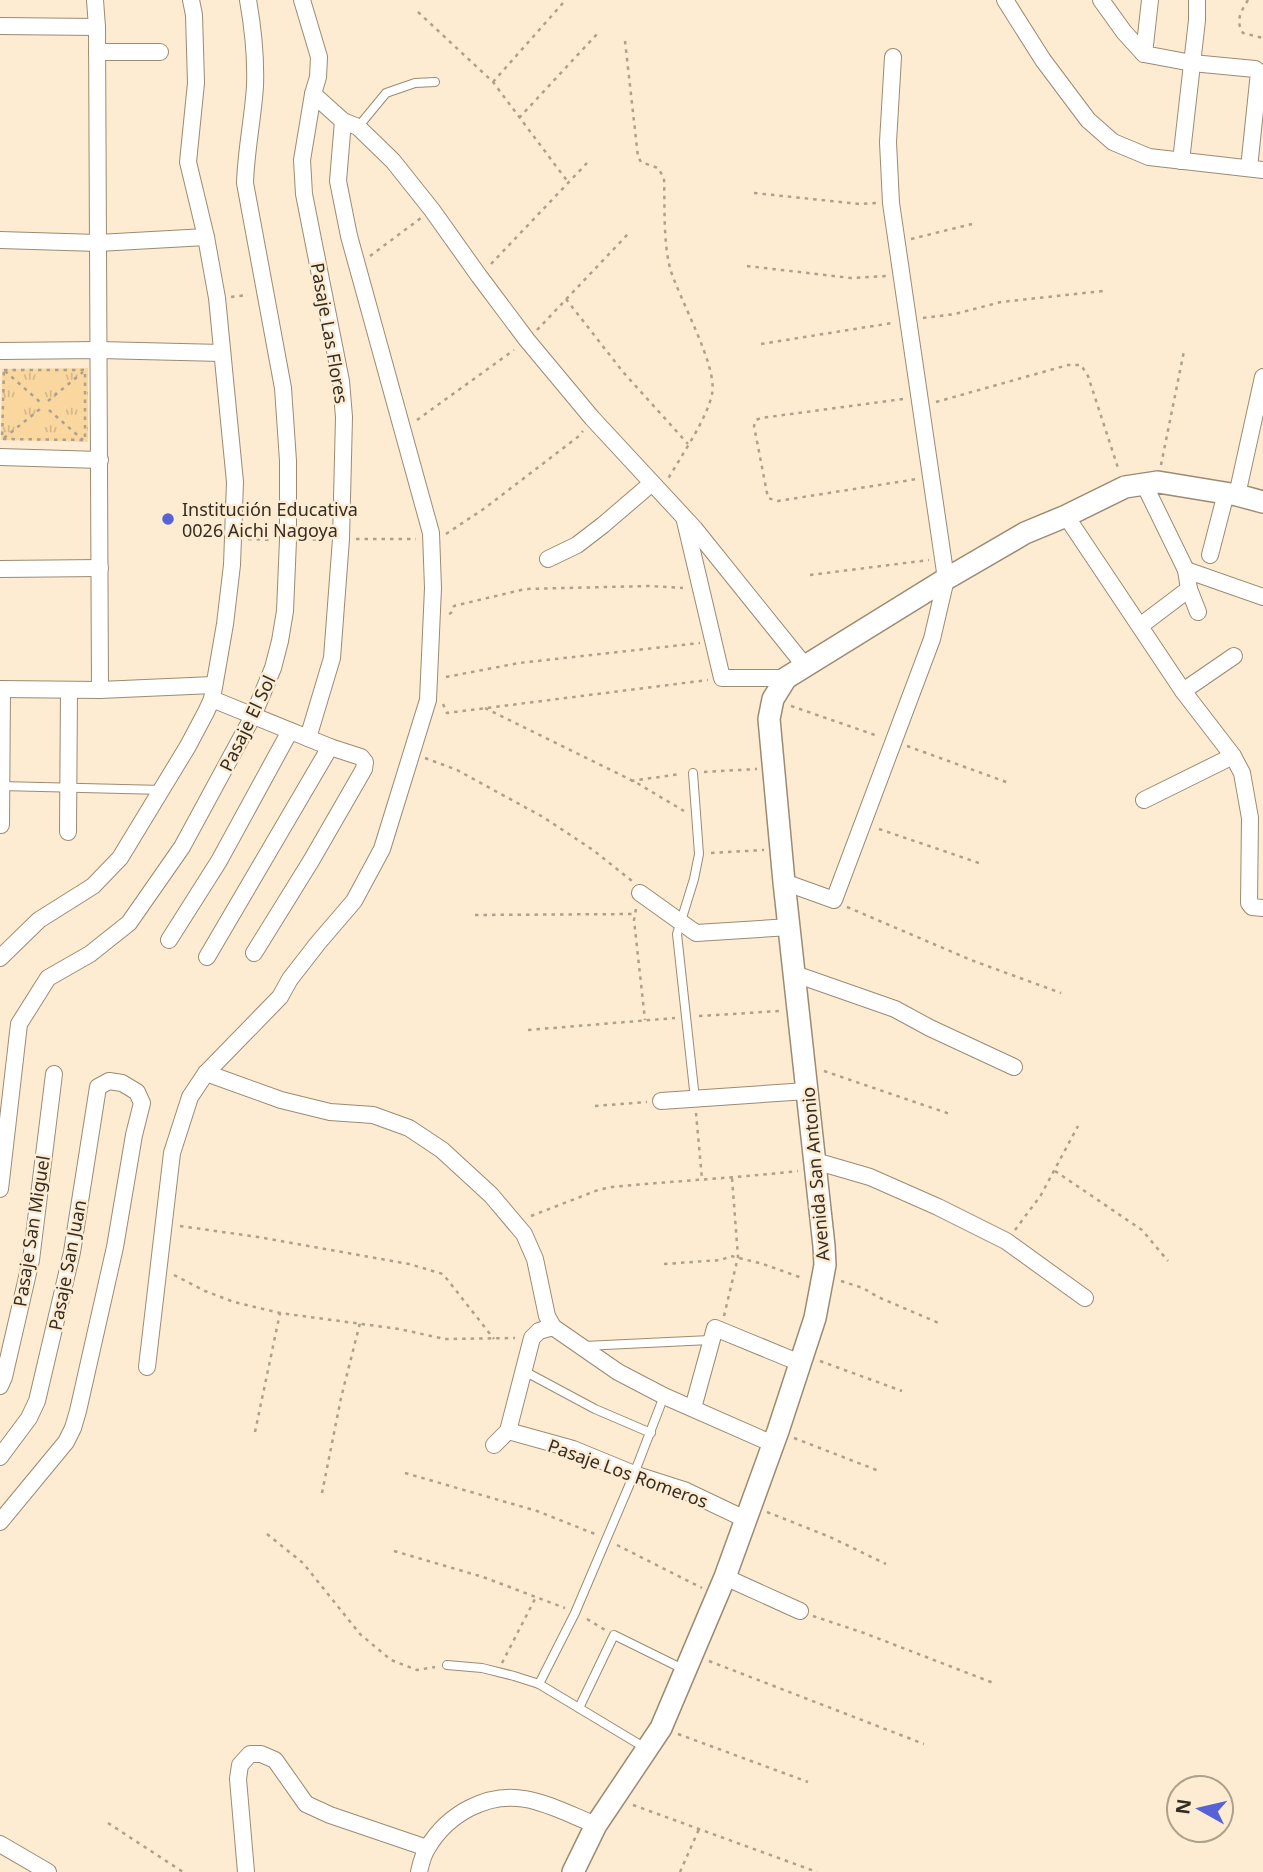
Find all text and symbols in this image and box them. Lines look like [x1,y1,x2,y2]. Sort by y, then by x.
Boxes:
street label: Pasaje Las Flores [306,261,354,405]
place label: Institución Educativa 0026 Aichi Nagoya [182,497,358,542]
marker: Institución Educativa 0026 Aichi Nagoya [160,511,176,527]
street label: Pasaje El Sol [213,671,281,775]
street label: Avenida San Antonio [795,1086,835,1262]
street label: Pasaje San Miguel [7,1154,55,1308]
street label: Pasaje San Juan [43,1198,91,1332]
street label: Pasaje Los Romeros [545,1433,711,1513]
north arrow [1165,1774,1235,1844]
text: N [1169,1797,1197,1816]

